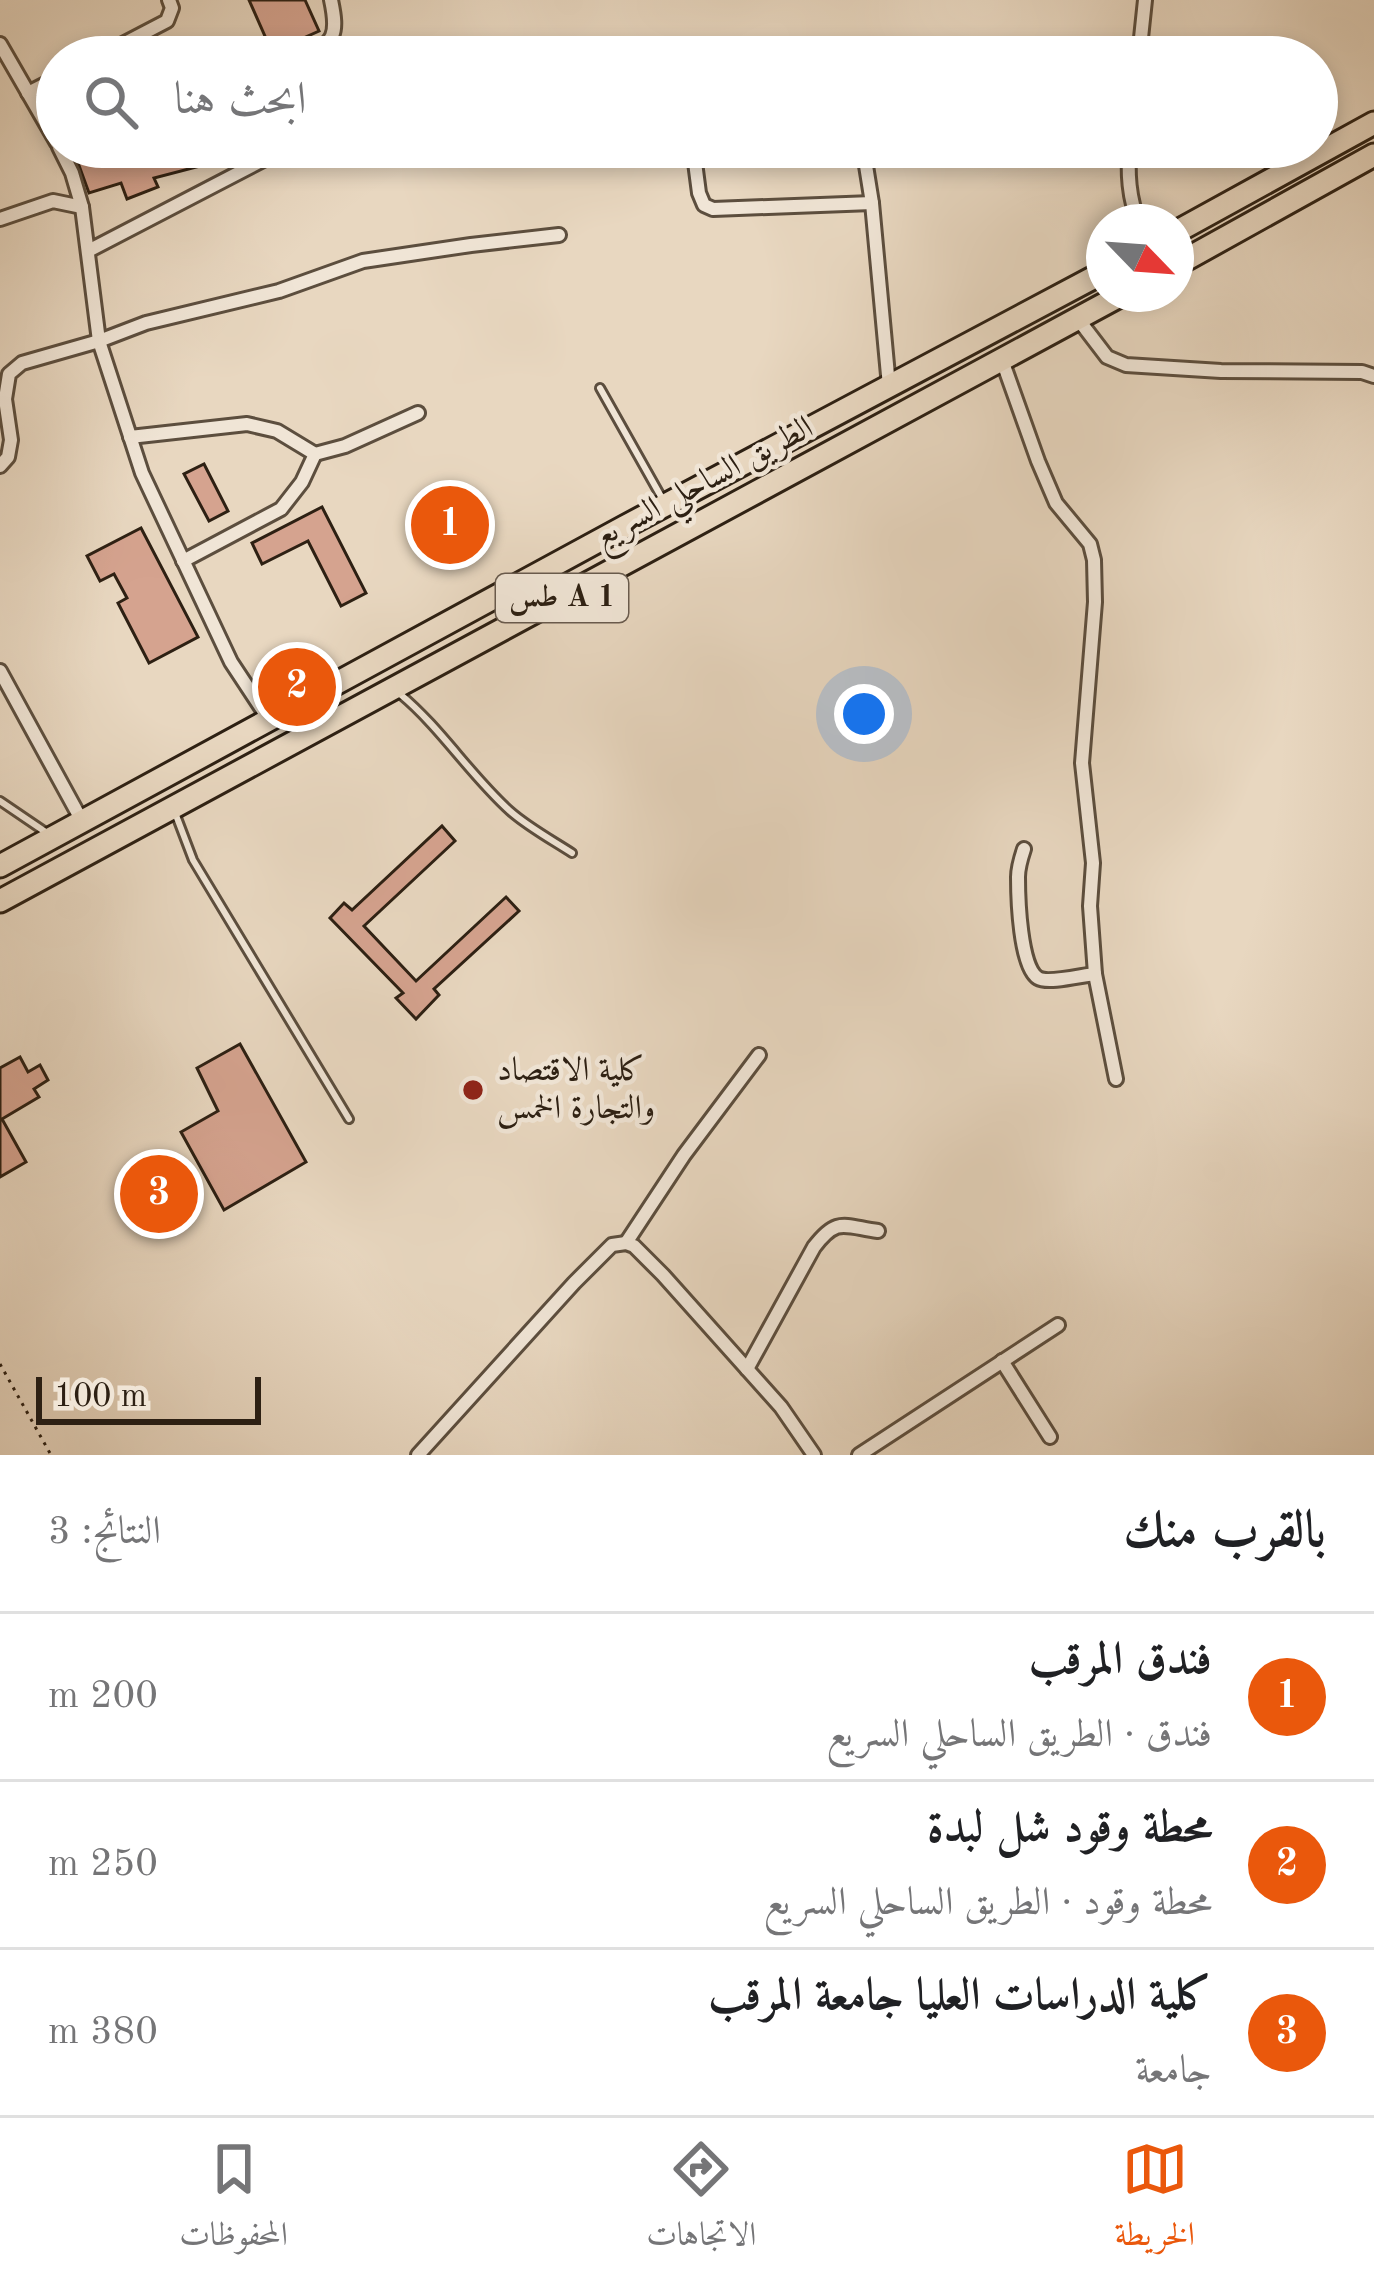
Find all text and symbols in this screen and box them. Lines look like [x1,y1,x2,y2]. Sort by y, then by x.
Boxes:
search box [36,36,1338,168]
icon: search [78,69,144,135]
text: ابحث هنا [174,79,307,124]
north arrow [1086,204,1194,312]
street label: الطريق الساحلي السريع [589,411,825,565]
pin: 1 [411,480,489,570]
road number: طس A 1 [496,574,628,622]
pin: 2 [258,642,336,732]
your location [834,684,894,744]
place label: كلية الاقتصاد والتجارة الخمس [497,1054,655,1129]
marker: كلية الاقتصاد والتجارة الخمس [460,1077,486,1103]
pin: 3 [120,1149,198,1239]
scale bar [36,1371,261,1424]
text: 100 m [54,1381,147,1414]
text: بالقرب منك [1123,1507,1326,1558]
text: النتائج: 3 [48,1513,161,1552]
text: فندق المرقب [1029,1639,1212,1684]
text: 200 m [48,1677,158,1716]
text: 1 [1276,1677,1298,1716]
text: فندق · الطريق الساحلي السريع [826,1716,1212,1755]
text: محطة وقود شل لبدة [927,1807,1212,1852]
text: 250 m [48,1845,158,1884]
text: 2 [1276,1845,1298,1884]
text: محطة وقود · الطريق الساحلي السريع [764,1884,1212,1923]
text: كلية الدراسات العليا جامعة المرقب [708,1975,1212,2020]
text: 380 m [48,2013,158,2052]
text: 3 [1276,2013,1298,2052]
text: جامعة [1135,2052,1212,2091]
tab: المحفوظات [179,2136,288,2266]
tab: الاتجاهات [646,2136,756,2266]
tab: الخريطة [1115,2136,1195,2266]

